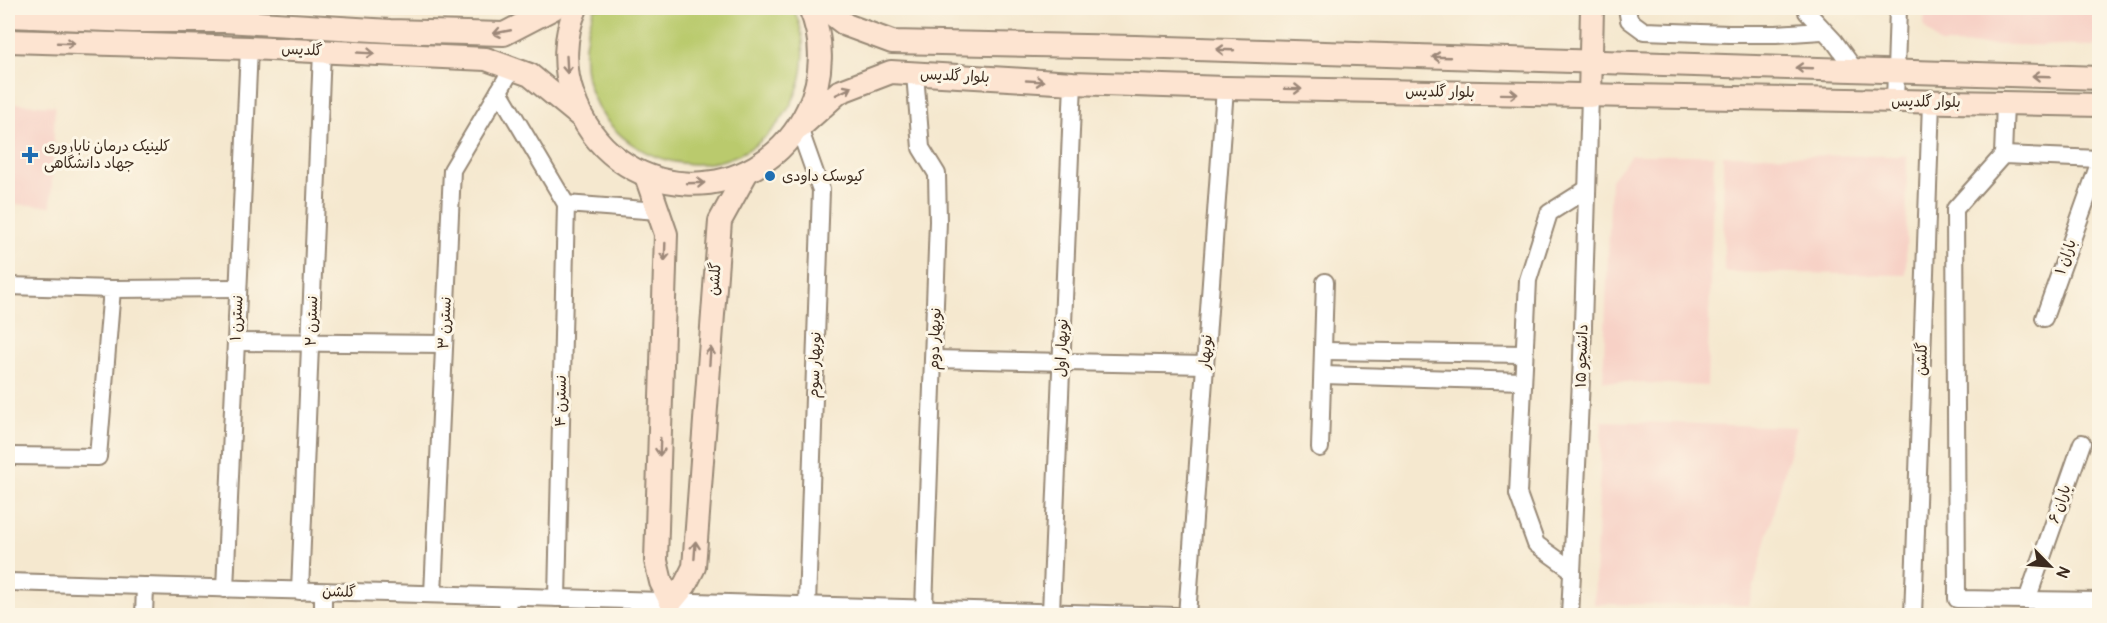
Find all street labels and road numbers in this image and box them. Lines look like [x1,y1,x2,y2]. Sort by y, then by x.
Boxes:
street label: گلدیس [281,39,323,61]
street label: بلوار گلدیس [920,65,990,87]
street label: بلوار گلدیس [1405,82,1475,102]
street label: بلوار گلدیس [1891,92,1961,112]
street label: باران ۱ [2051,237,2081,277]
street label: گلشن [704,262,726,296]
street label: نسترن ۱ [226,295,248,341]
street label: نسترن ۲ [302,295,322,347]
street label: نسترن ۳ [434,296,456,350]
street label: نوبهار دوم [924,307,948,371]
street label: نوبهار اول [1051,318,1073,378]
street label: دانشجو ۱۵ [1571,324,1593,388]
street label: نوبهار سوم [804,331,828,399]
street label: نوبهار [1195,334,1217,371]
street label: گلشن [1912,342,1932,376]
street label: نسترن ۴ [551,375,571,427]
street label: باران ۶ [2045,482,2075,526]
street label: گلشن [322,582,356,602]

